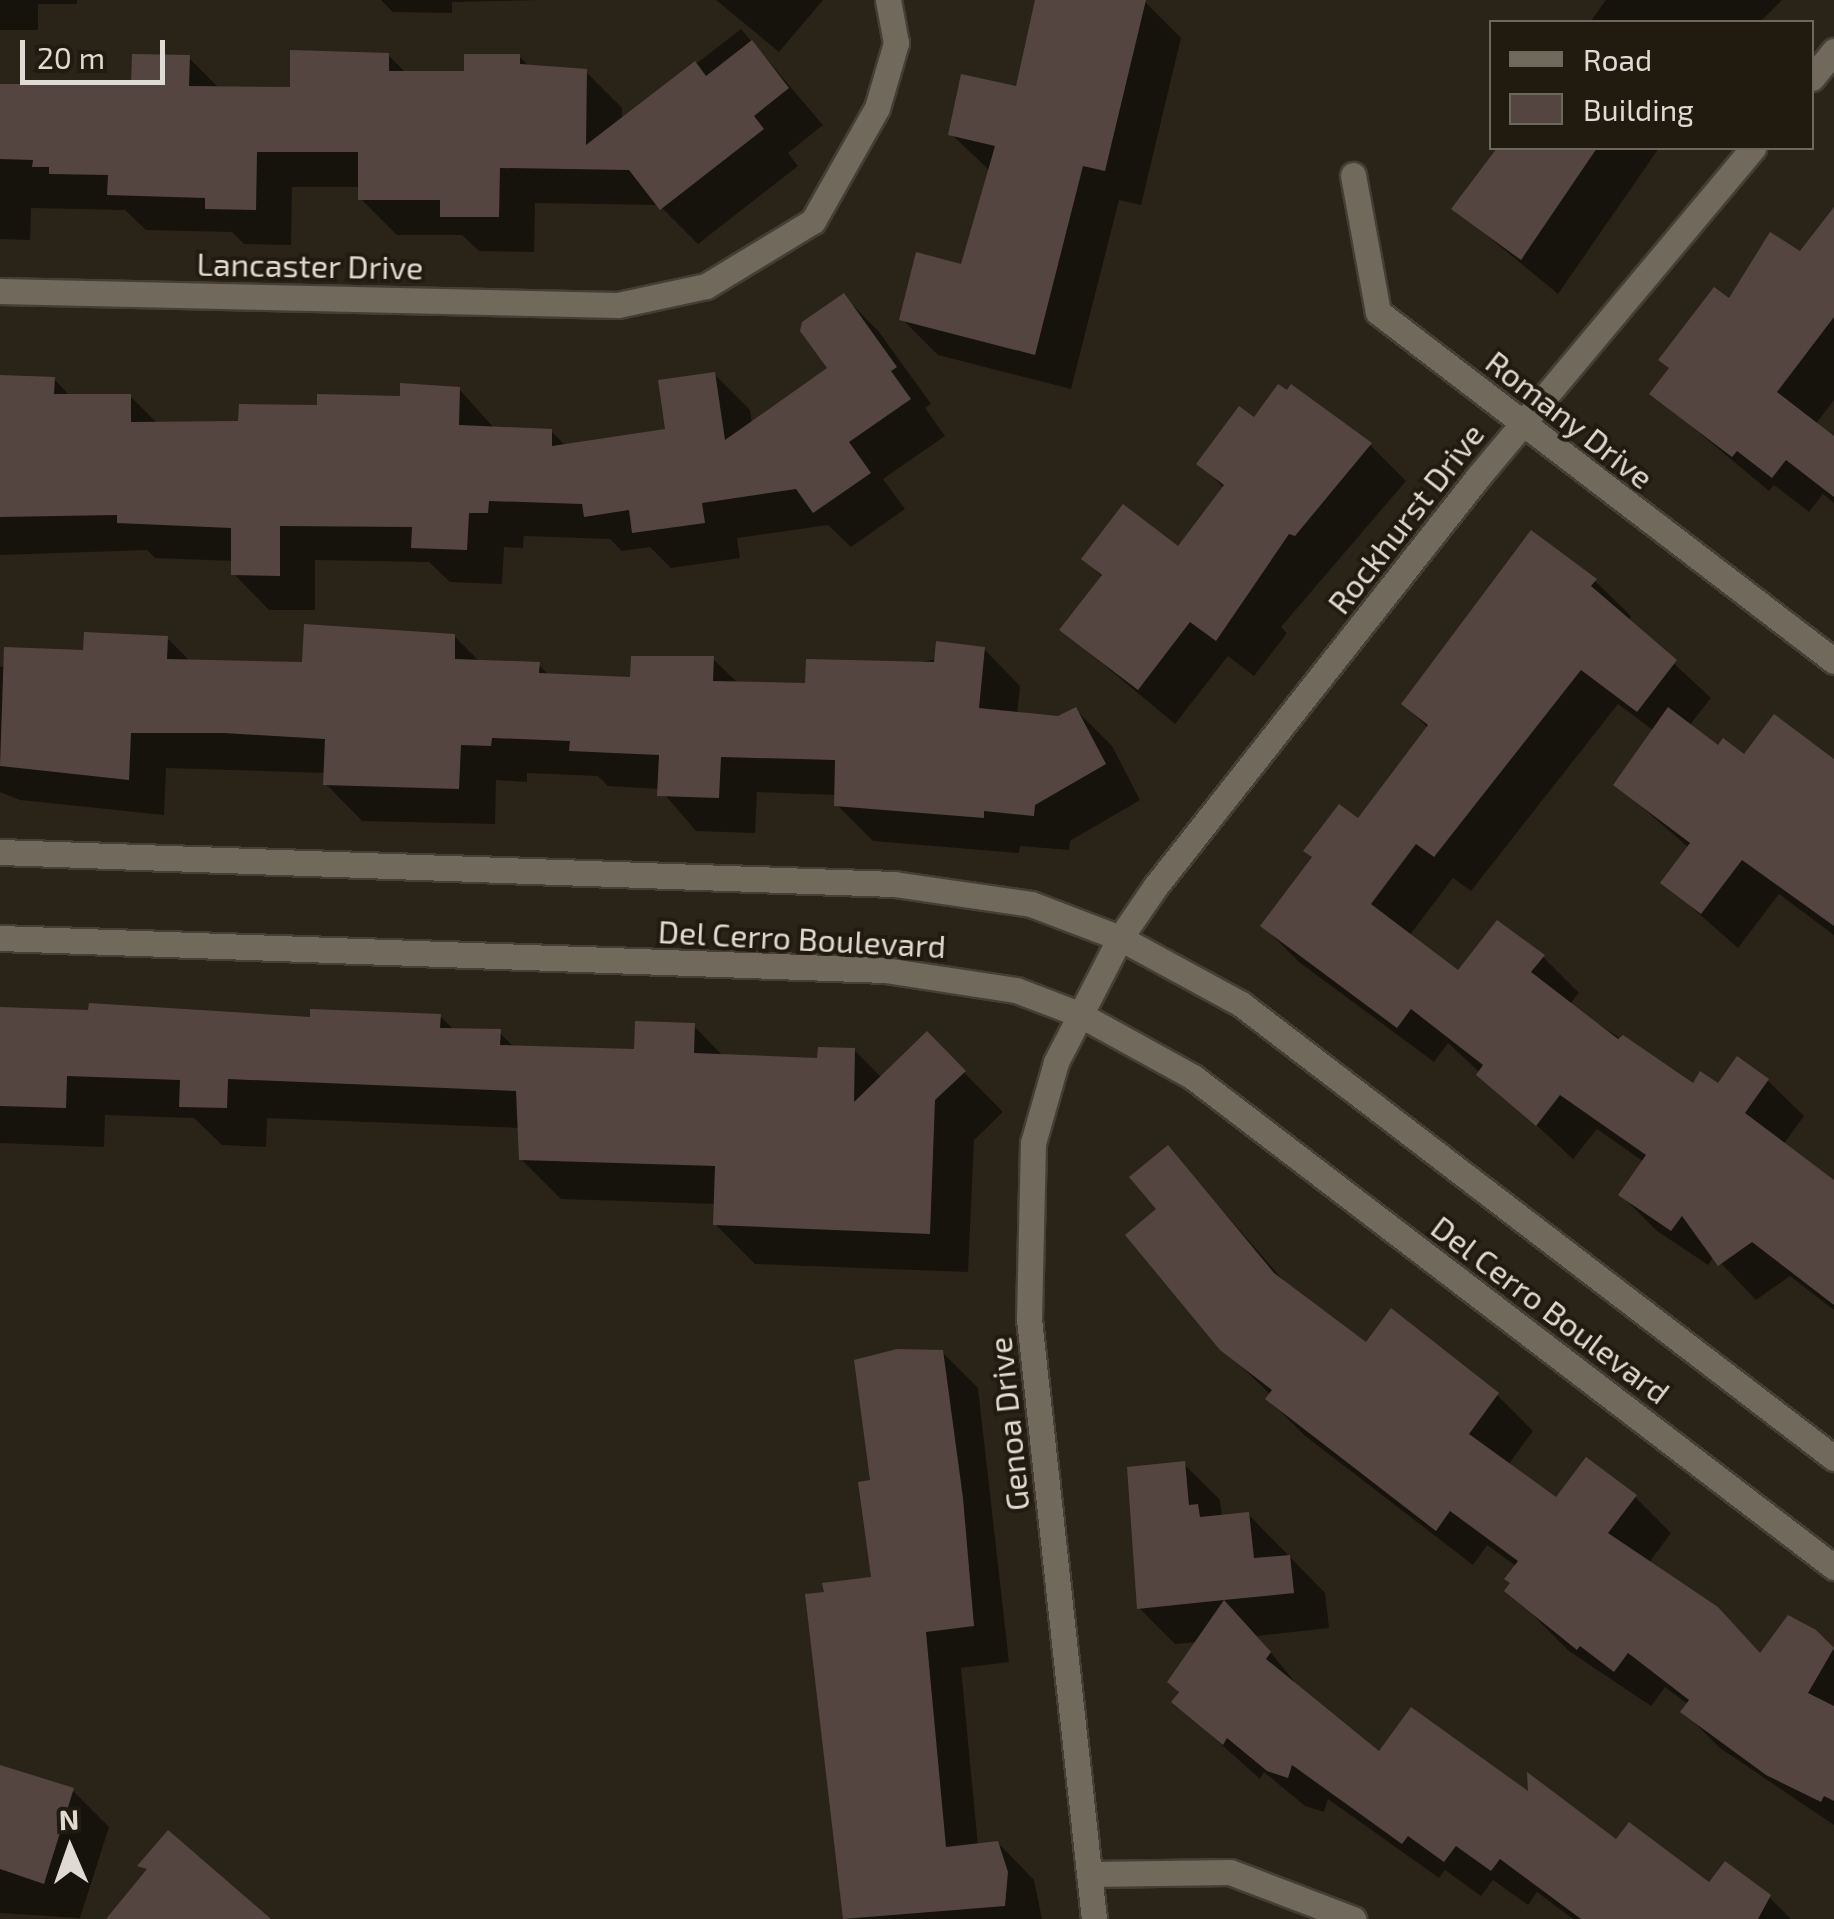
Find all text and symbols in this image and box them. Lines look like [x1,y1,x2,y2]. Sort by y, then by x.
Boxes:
scale bar [25,20,170,82]
legend [1489,20,1814,150]
text: 20 m [37,39,105,75]
text: Road [1583,41,1652,77]
text: Building [1583,91,1694,127]
street label: Lancaster Drive [196,244,424,286]
street label: Romany Drive [1479,342,1661,496]
street label: Rockhurst Drive [1319,415,1491,621]
street label: Del Cerro Boulevard [657,911,947,965]
street label: Del Cerro Boulevard [1424,1207,1678,1411]
street label: Genoa Drive [980,1335,1036,1513]
north arrow [20,1799,120,1899]
text: N [58,1802,80,1836]

